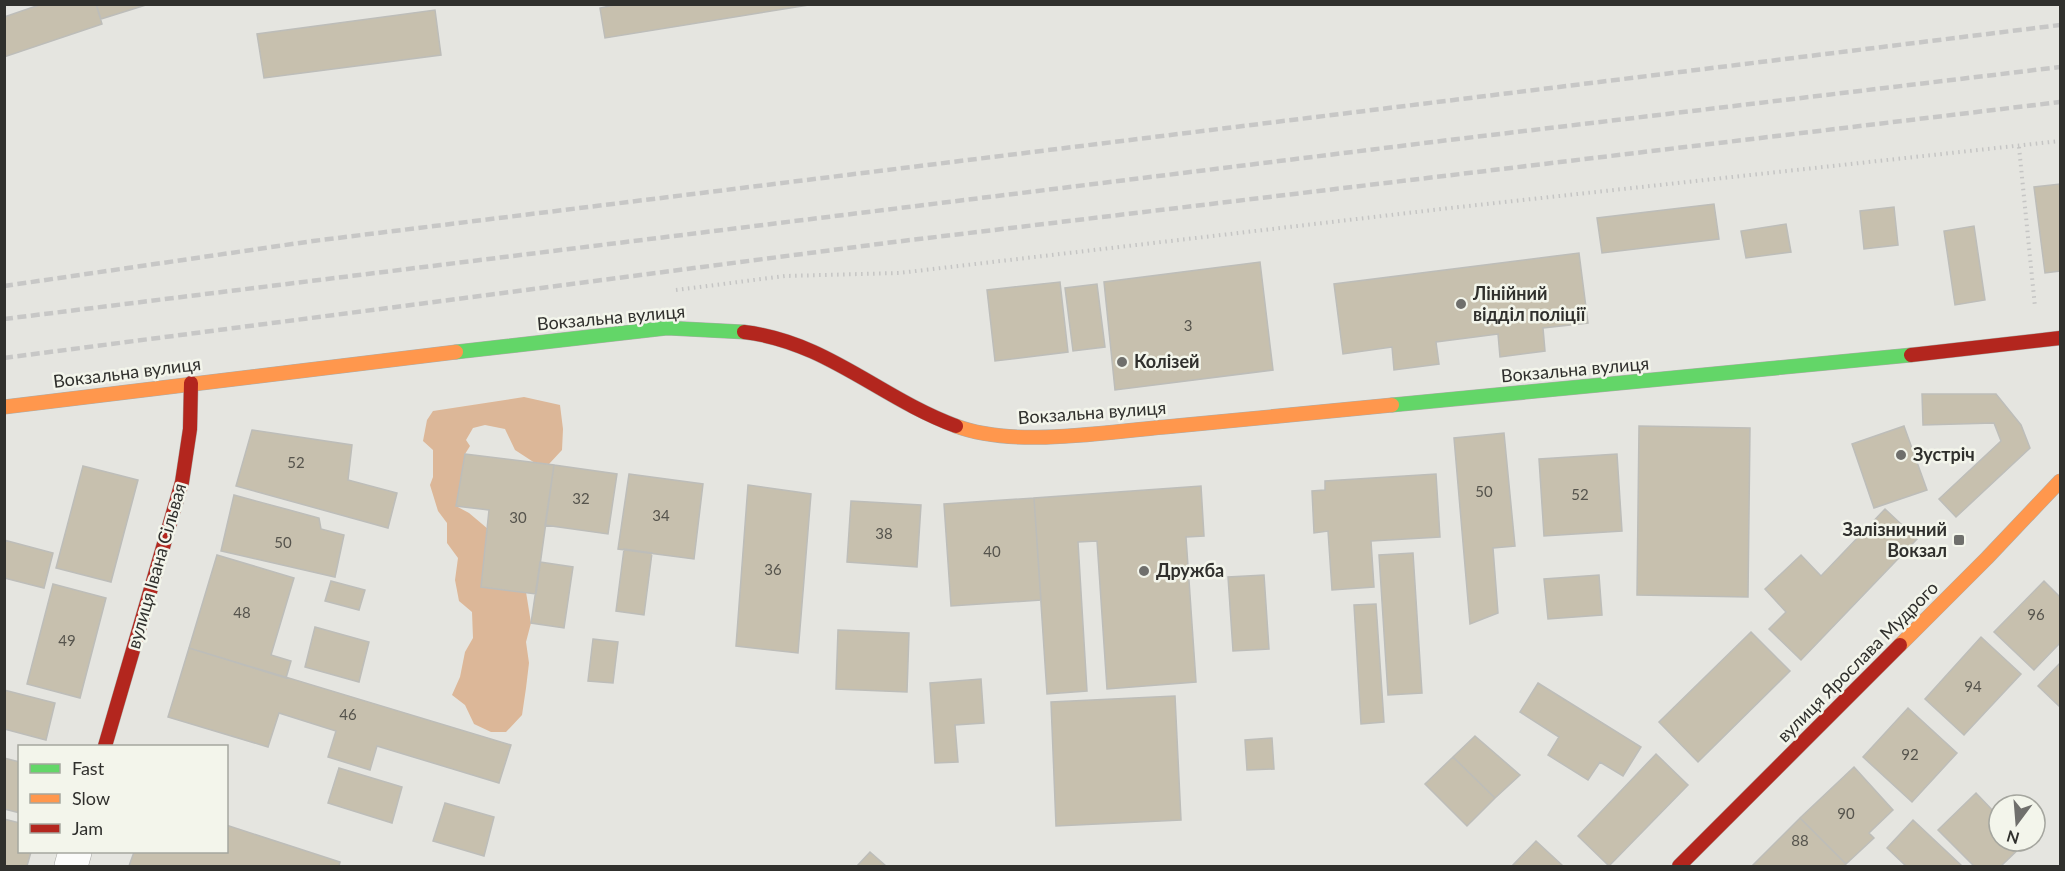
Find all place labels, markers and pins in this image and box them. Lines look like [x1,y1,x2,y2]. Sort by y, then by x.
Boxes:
place label: Лінійний відділ поліції [1472,282,1587,325]
marker: Лінійний відділ поліції [1454,297,1468,311]
place label: Колізей [1134,350,1200,372]
marker: Колізей [1115,355,1129,369]
place label: Зустріч [1913,443,1975,465]
marker: Зустріч [1894,448,1908,462]
place label: Залізничний Вокзал [1843,518,1947,561]
marker: Залізничний Вокзал [1952,533,1966,547]
place label: Дружба [1156,559,1224,581]
marker: Дружба [1137,564,1151,578]

